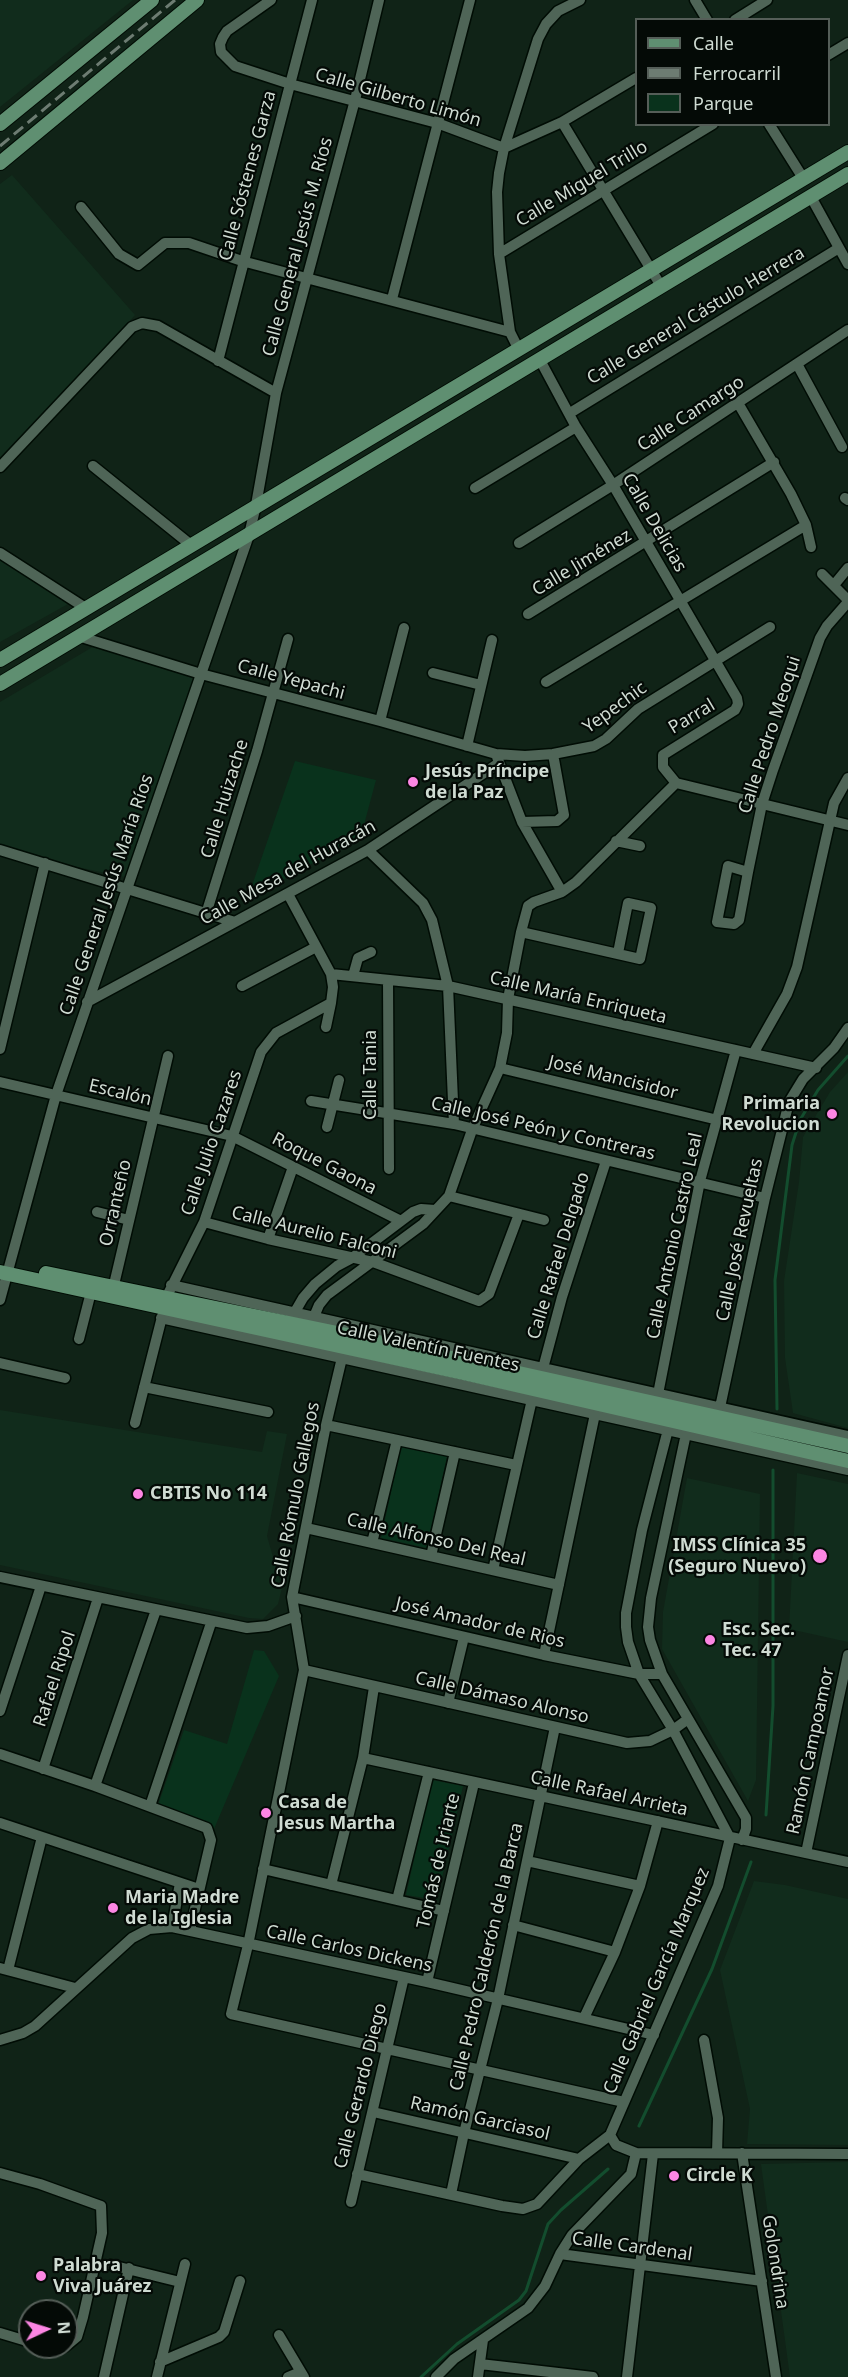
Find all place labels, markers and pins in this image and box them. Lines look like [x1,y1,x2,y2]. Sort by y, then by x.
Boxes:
place label: Jesús Príncipe de la Paz [425,761,549,804]
marker: Jesús Príncipe de la Paz [406,775,420,789]
place label: Primaria Revolucion [722,1093,820,1136]
marker: Primaria Revolucion [825,1107,839,1121]
place label: CBTIS No 114 [150,1483,267,1505]
marker: CBTIS No 114 [131,1487,145,1501]
place label: IMSS Clínica 35 (Seguro Nuevo) [668,1535,806,1578]
marker: IMSS Clínica 35 (Seguro Nuevo) [811,1547,829,1565]
place label: Esc. Sec. Tec. 47 [722,1619,795,1662]
marker: Esc. Sec. Tec. 47 [703,1633,717,1647]
place label: Casa de Jesus Martha [278,1792,395,1834]
marker: Casa de Jesus Martha [259,1806,273,1820]
place label: Maria Madre de la Iglesia [125,1887,239,1930]
marker: Maria Madre de la Iglesia [106,1901,120,1915]
place label: Circle K [686,2165,753,2187]
marker: Circle K [667,2169,681,2183]
place label: Palabra Viva Juárez [53,2255,151,2298]
marker: Palabra Viva Juárez [34,2269,48,2283]

